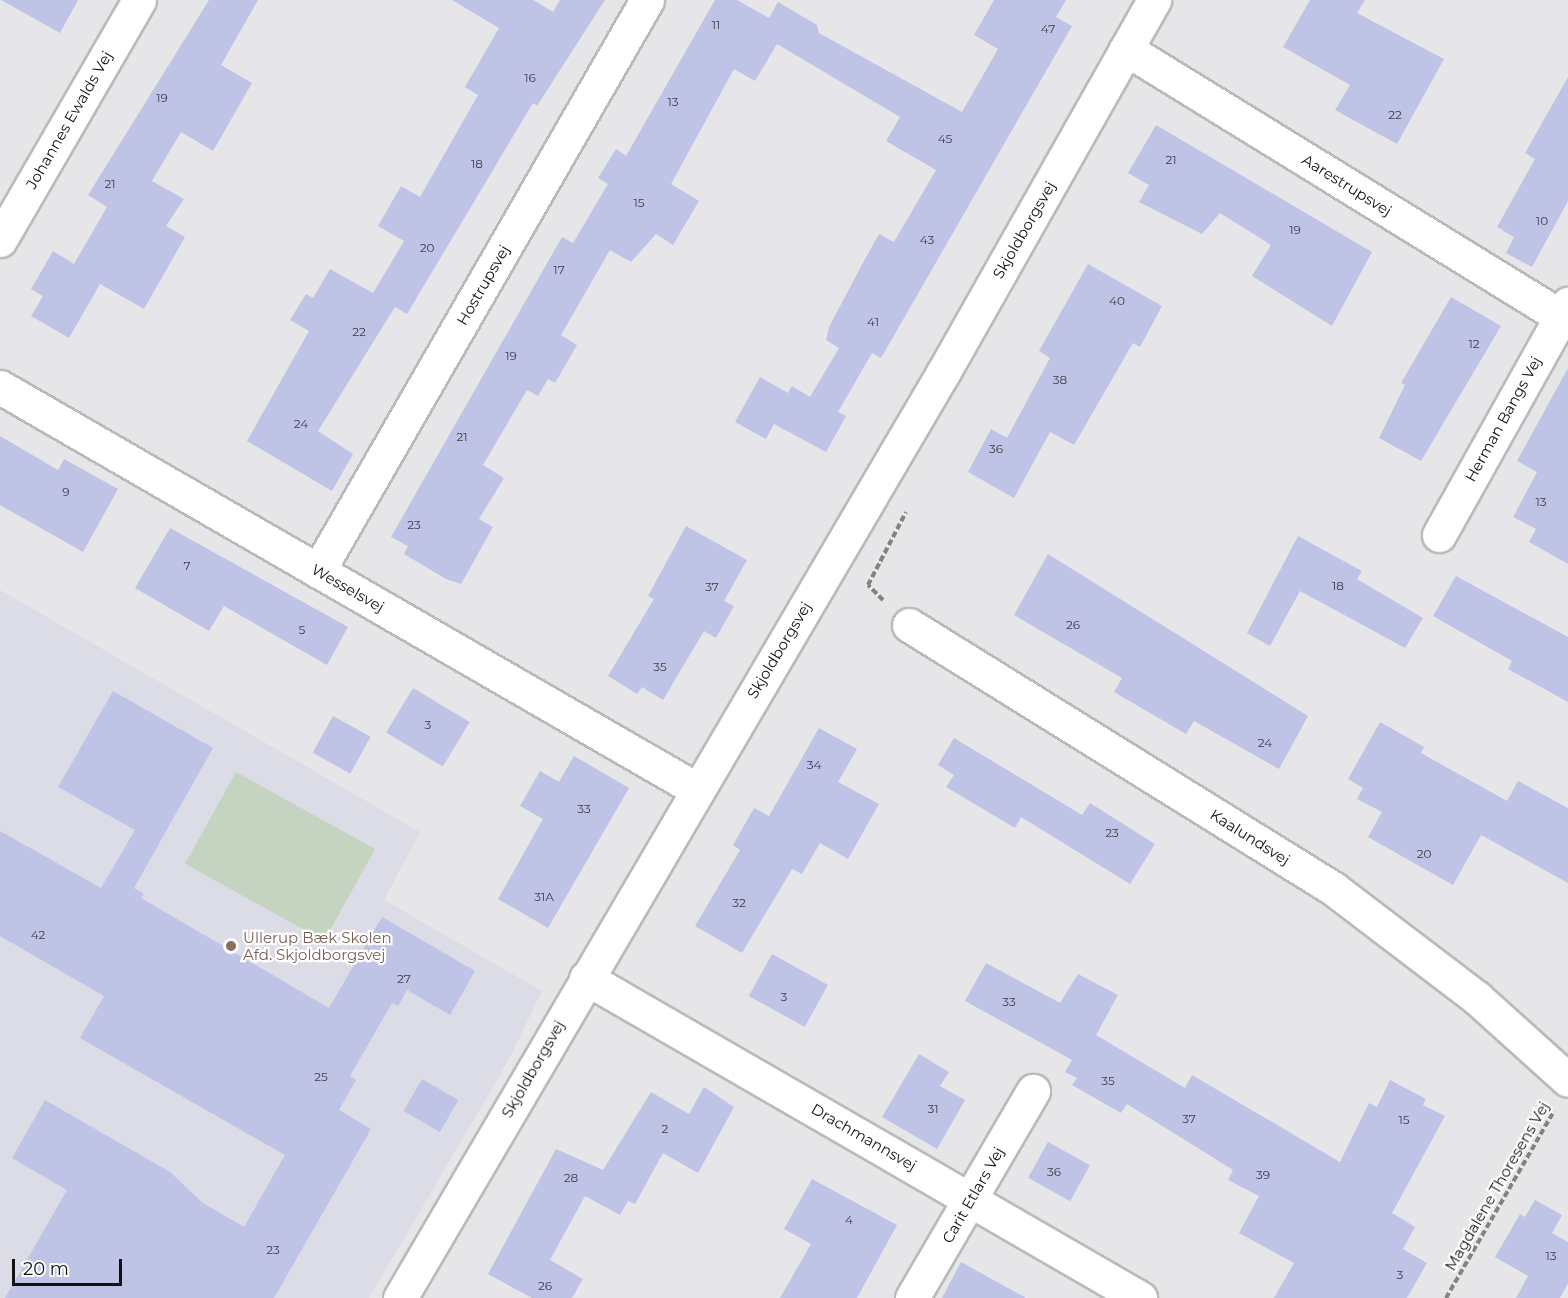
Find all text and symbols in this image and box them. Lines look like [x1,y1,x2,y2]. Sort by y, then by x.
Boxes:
house number: 11 [712,18,720,32]
house number: 47 [1041,22,1055,36]
street label: Johannes Ewalds Vej [22,48,116,192]
house number: 16 [524,71,536,85]
house number: 19 [156,91,168,105]
house number: 13 [667,95,679,109]
house number: 22 [1388,108,1402,122]
house number: 45 [938,132,952,146]
street label: Aarestrupsvej [1299,150,1395,220]
house number: 21 [1165,153,1177,167]
house number: 18 [471,157,483,171]
house number: 21 [104,177,116,191]
street label: Skjoldborgsvej [989,178,1059,282]
house number: 15 [633,196,645,210]
house number: 10 [1536,214,1548,228]
house number: 19 [1289,223,1301,237]
house number: 43 [920,233,934,247]
house number: 20 [420,241,434,255]
street label: Hostrupsvej [453,242,513,328]
house number: 17 [553,263,565,277]
house number: 40 [1109,294,1125,308]
house number: 41 [867,315,879,329]
house number: 22 [352,325,366,339]
house number: 12 [1468,337,1480,351]
house number: 19 [505,349,517,363]
street label: Herman Bangs Vej [1461,353,1545,485]
house number: 38 [1053,373,1067,387]
house number: 24 [294,417,308,431]
house number: 21 [456,430,468,444]
house number: 36 [989,442,1003,456]
house number: 9 [62,485,70,499]
house number: 13 [1535,495,1547,509]
house number: 23 [407,518,421,532]
house number: 7 [183,559,191,573]
street label: Wesselsvej [309,560,387,616]
house number: 18 [1332,579,1344,593]
house number: 37 [705,580,719,594]
street label: Skjoldborgsvej [743,598,815,702]
house number: 26 [1066,618,1080,632]
house number: 5 [299,623,305,637]
house number: 35 [653,660,667,674]
house number: 3 [425,718,431,732]
house number: 24 [1258,736,1272,750]
house number: 34 [807,758,821,772]
house number: 33 [577,802,591,816]
street label: Kaalundsvej [1207,805,1293,869]
house number: 23 [1105,826,1119,840]
house number: 20 [1417,847,1431,861]
house number: 31A [534,890,554,904]
house number: 32 [732,896,746,910]
house number: 42 [31,928,45,942]
place label: Ullerup Bæk Skolen Afd. Skjoldborgsvej [243,928,392,963]
marker: Ullerup Bæk Skolen Afd. Skjoldborgsvej [224,939,238,953]
house number: 27 [397,972,411,986]
house number: 3 [781,990,787,1004]
house number: 33 [1002,995,1016,1009]
street label: Skjoldborgsvej [498,1017,568,1121]
house number: 25 [314,1070,328,1084]
house number: 35 [1101,1074,1115,1088]
street label: Magdalene Thoresens Vej [1441,1098,1553,1274]
street label: Drachmannsvej [808,1100,920,1174]
house number: 31 [927,1102,939,1116]
house number: 37 [1182,1112,1196,1126]
house number: 15 [1398,1113,1410,1127]
house number: 2 [662,1122,668,1136]
street label: Carit Etlars Vej [938,1144,1008,1246]
house number: 36 [1047,1165,1061,1179]
house number: 39 [1256,1168,1270,1182]
house number: 28 [564,1171,578,1185]
house number: 4 [845,1213,853,1227]
house number: 23 [266,1243,280,1257]
scale bar [15,1247,124,1285]
house number: 13 [1545,1249,1557,1263]
text: 20 m [23,1258,69,1280]
house number: 3 [1397,1268,1403,1282]
house number: 26 [538,1279,552,1293]

